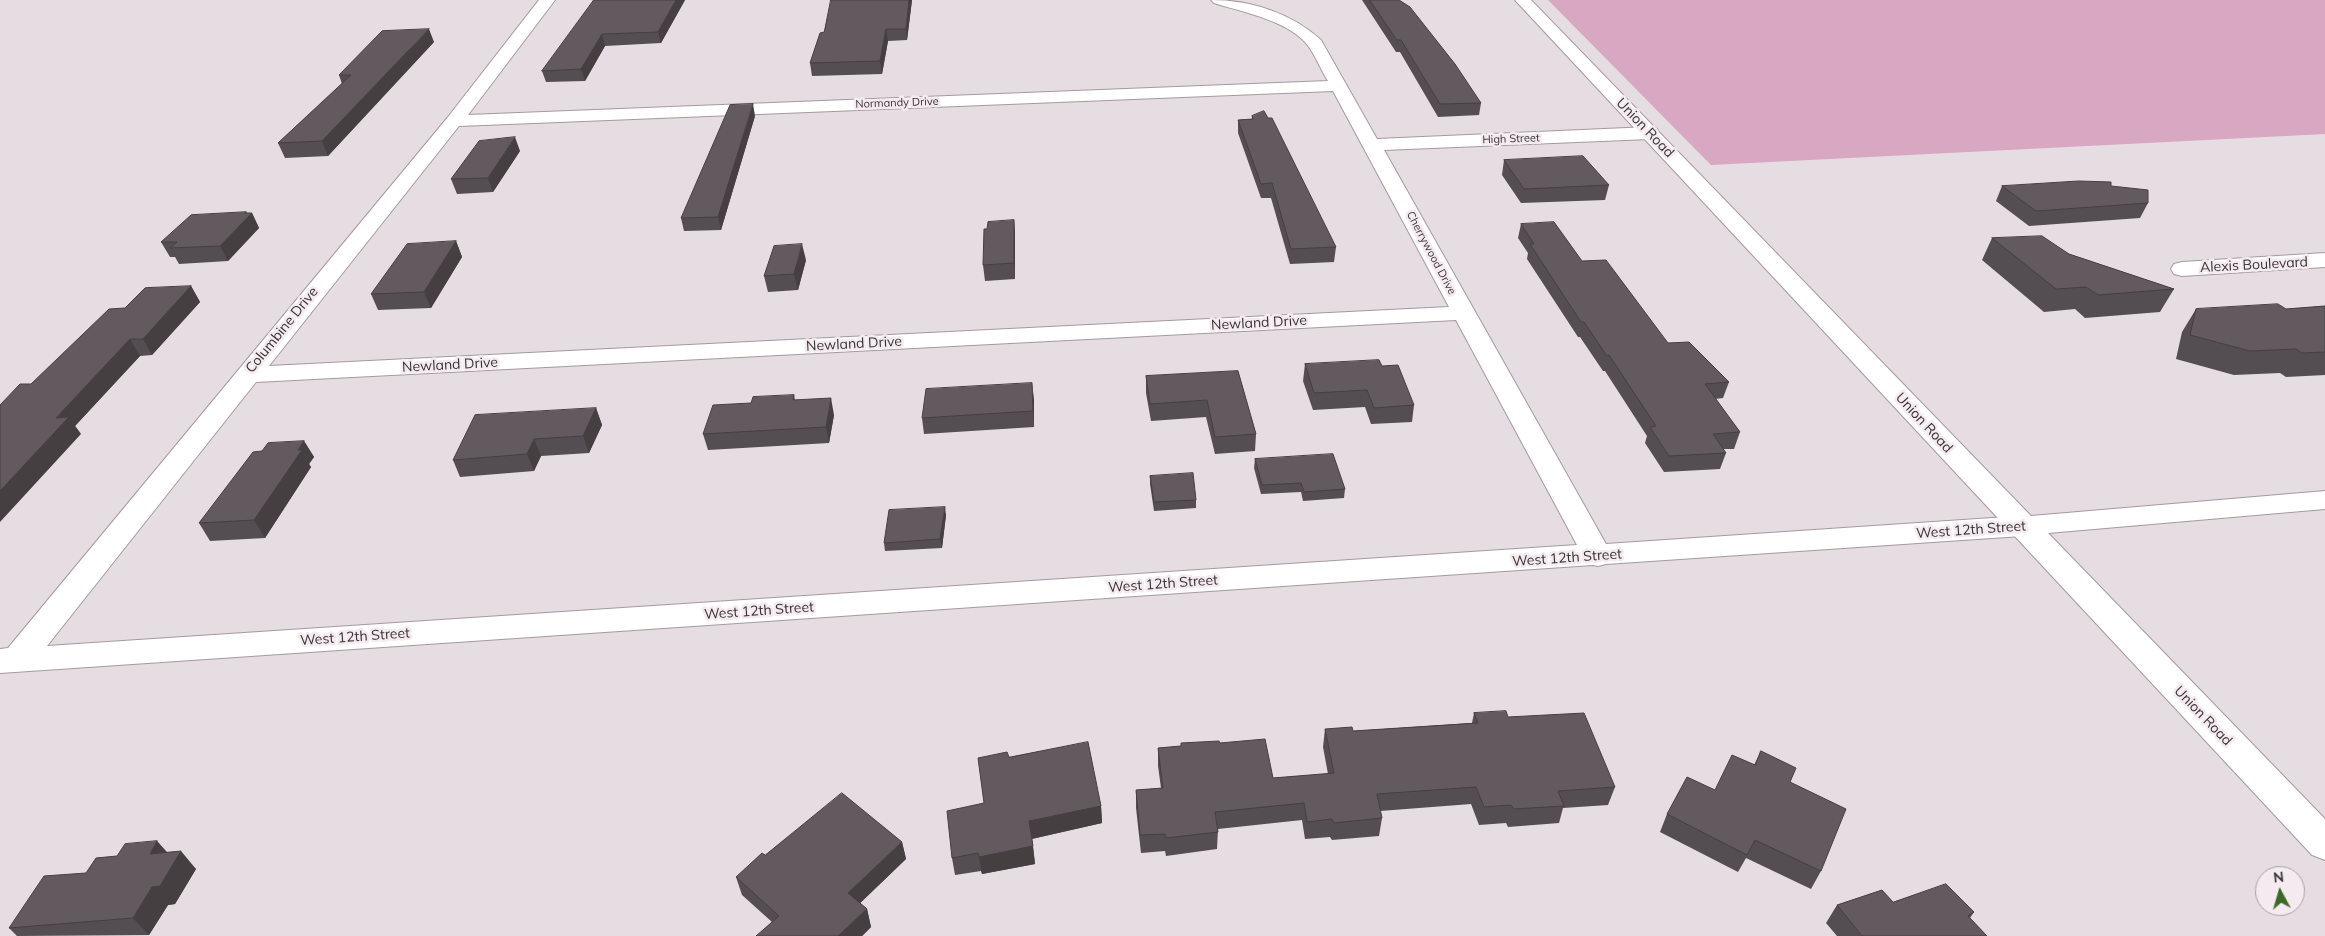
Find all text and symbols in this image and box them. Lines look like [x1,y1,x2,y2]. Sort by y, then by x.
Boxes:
street label: Normandy Drive [855,95,939,111]
street label: Union Road [1613,95,1677,161]
street label: High Street [1482,131,1540,147]
street label: Cherrywood Drive [1404,209,1458,297]
street label: Alexis Boulevard [2200,254,2308,276]
street label: Columbine Drive [242,284,322,376]
street label: Newland Drive [1211,312,1307,334]
street label: Newland Drive [806,333,902,355]
street label: Newland Drive [402,354,498,376]
street label: Union Road [1892,390,1956,456]
street label: West 12th Street [1916,518,2026,542]
street label: West 12th Street [1512,546,1622,570]
street label: West 12th Street [1108,572,1218,596]
street label: West 12th Street [704,599,814,623]
street label: West 12th Street [300,625,410,649]
street label: Union Road [2171,683,2235,749]
north arrow [2255,866,2305,916]
text: N [2272,868,2285,887]

